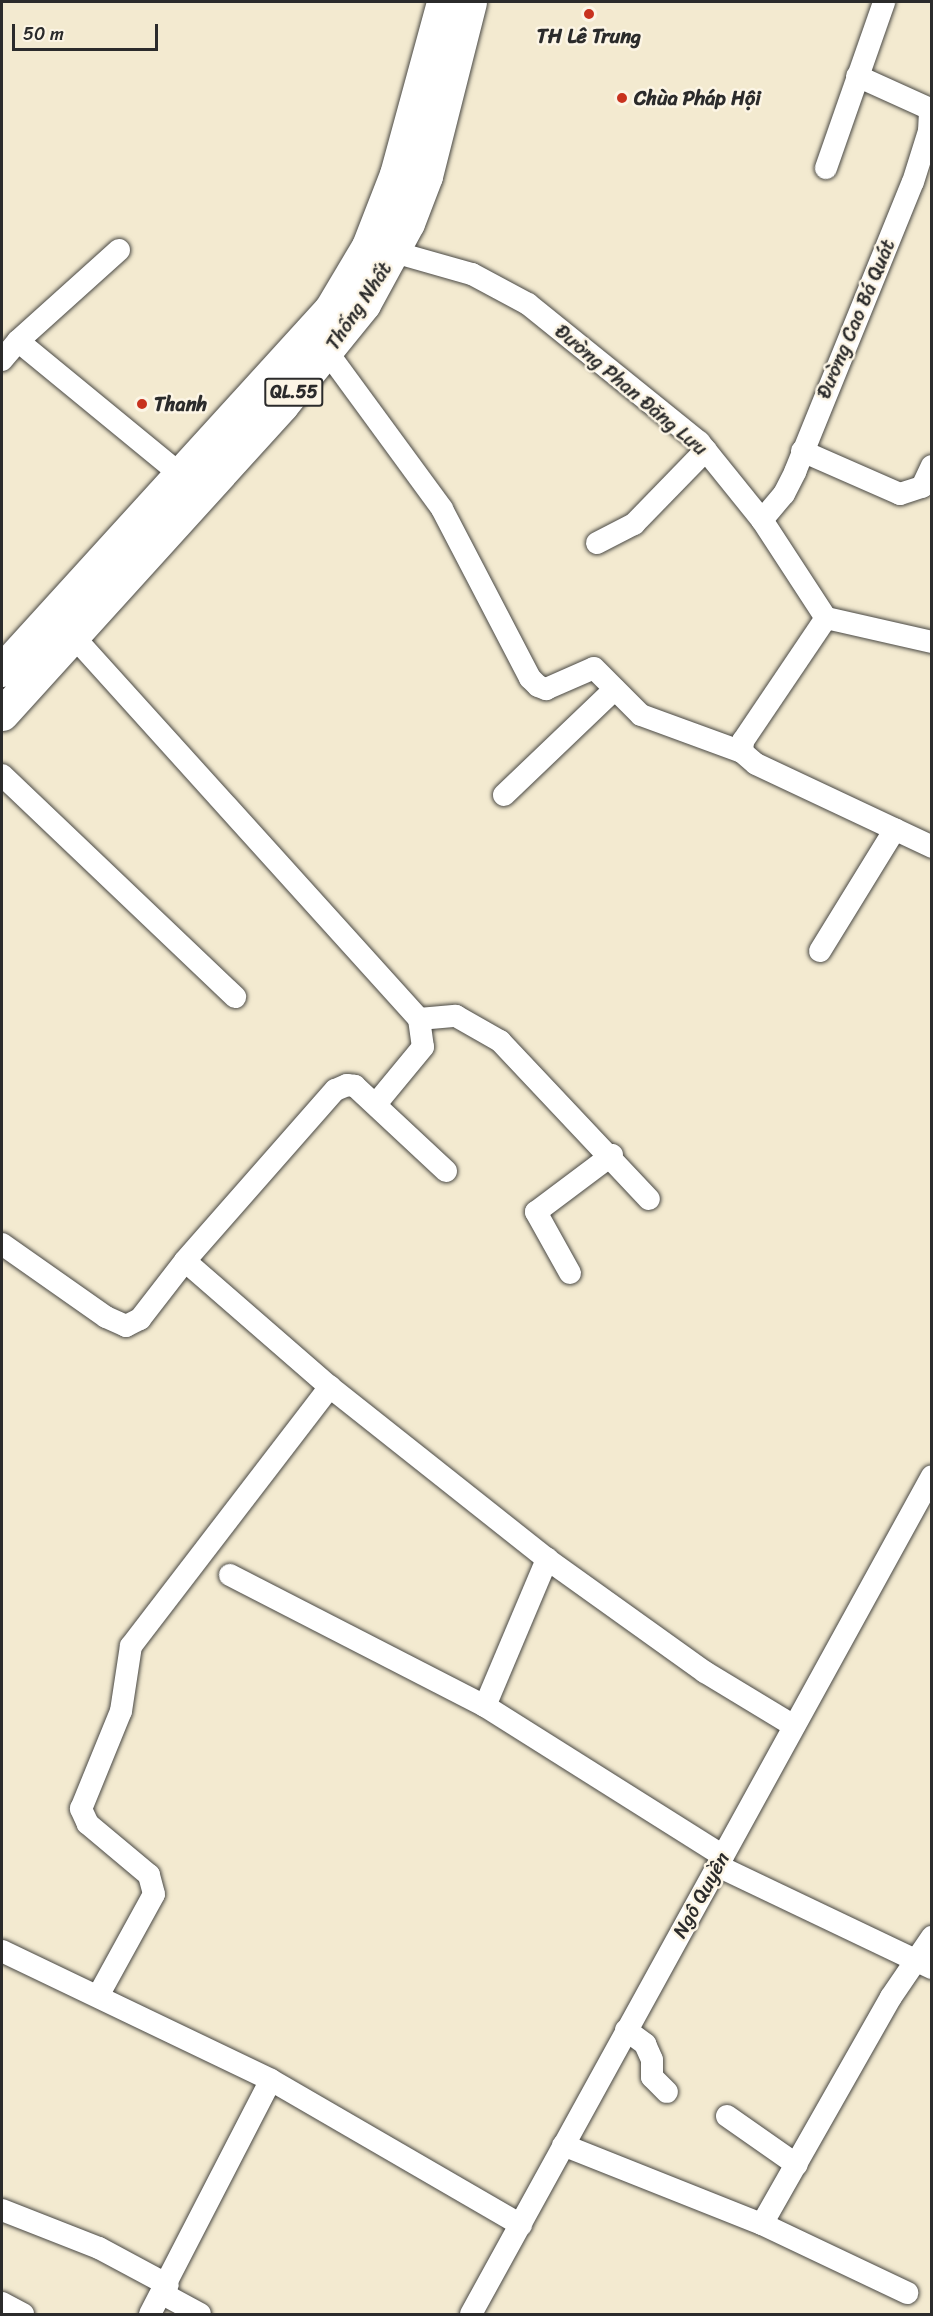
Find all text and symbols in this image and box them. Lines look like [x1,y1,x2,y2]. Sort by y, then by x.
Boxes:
marker: TH Lê Trung [582,7,596,21]
scale bar [15,12,160,50]
text: 50 m [23,18,64,50]
place label: TH Lê Trung [537,24,641,48]
place label: Chùa Pháp Hội [634,86,761,110]
marker: Chùa Pháp Hội [615,91,629,105]
street label: Đường Cao Bá Quát [812,236,900,402]
street label: Thống Nhất [321,257,397,355]
street label: Đường Phan Đăng Lưu [550,319,712,461]
road number: QL.55 [264,377,324,407]
place label: Thanh [154,392,207,416]
marker: Thanh [135,397,149,411]
street label: Ngô Quyền [668,1848,734,1942]

